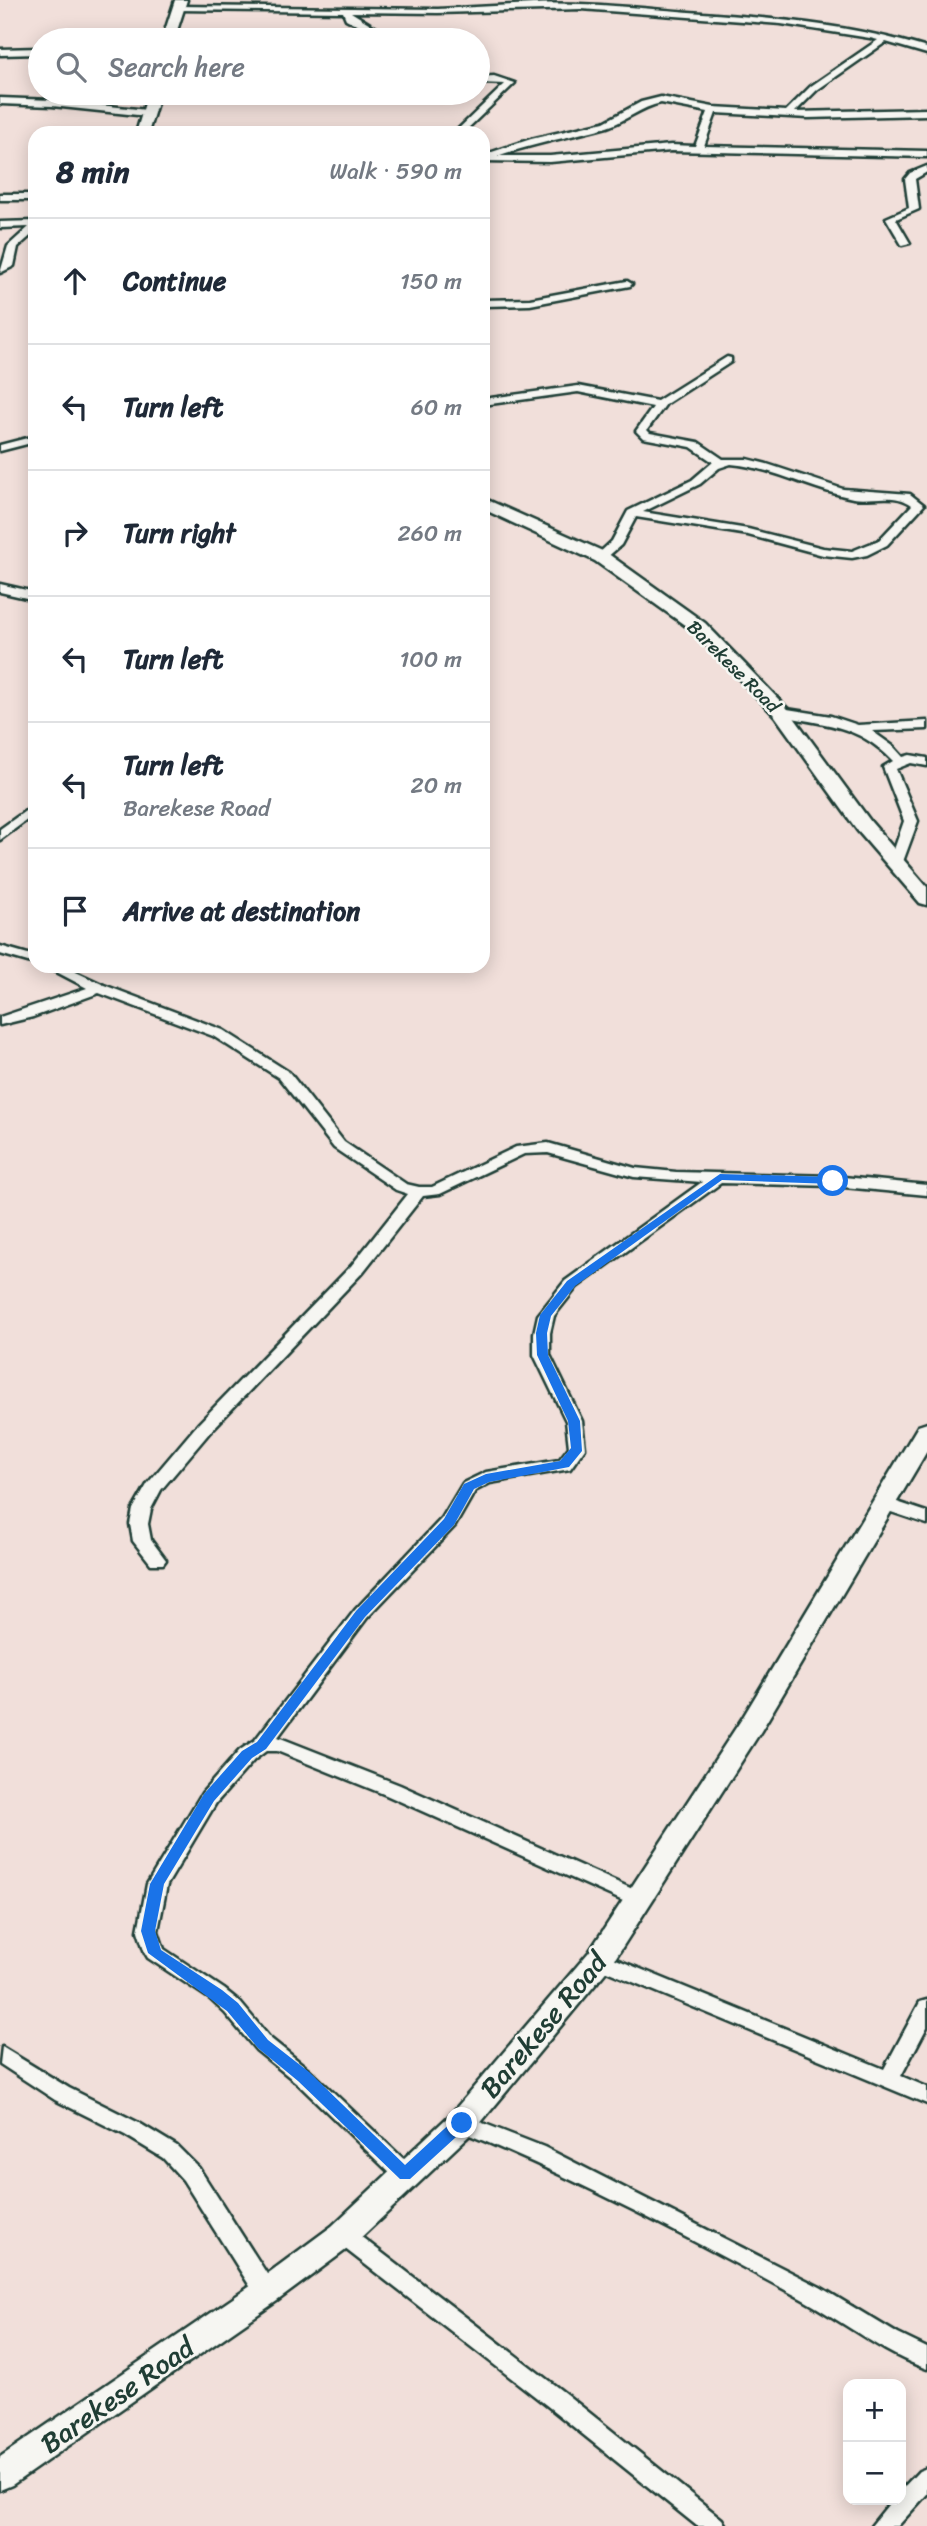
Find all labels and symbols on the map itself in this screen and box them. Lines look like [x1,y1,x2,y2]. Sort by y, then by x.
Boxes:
street label: Barekese Road [679,612,790,722]
route start [817,1165,848,1196]
street label: Barekese Road [467,1939,621,2110]
route end [446,2107,477,2138]
street label: Barekese Road [30,2323,207,2467]

